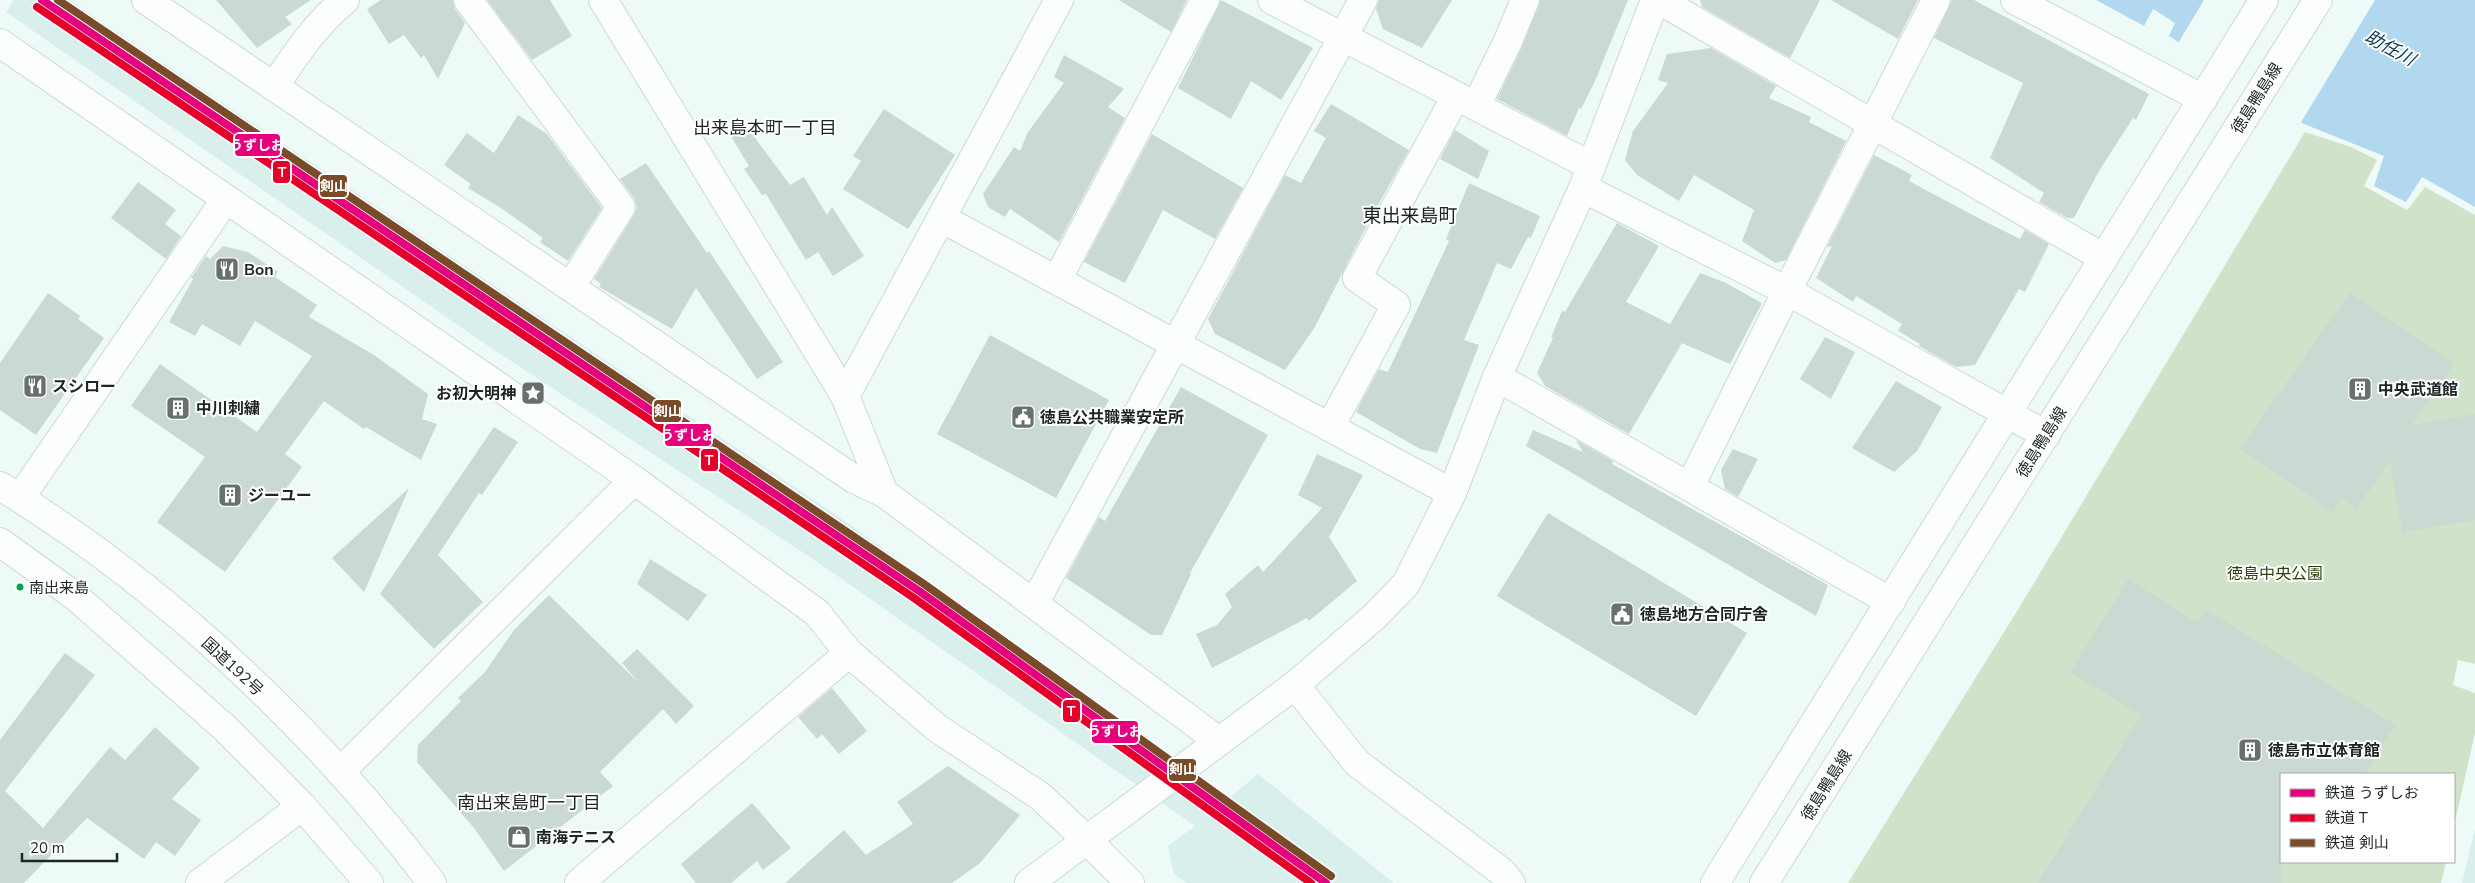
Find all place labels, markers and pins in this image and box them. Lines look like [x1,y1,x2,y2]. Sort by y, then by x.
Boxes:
restaurant icon: Bon [214,256,240,282]
place label: Bon [244,259,274,281]
restaurant icon: スシロー [22,373,48,399]
place label: スシロー [52,376,116,398]
building icon: 中央武道館 [2347,376,2373,402]
place label: 中央武道館 [2378,379,2458,401]
place icon: お初大明神 [520,380,546,406]
place label: お初大明神 [436,383,516,405]
building icon: 中川刺繍 [165,395,191,421]
place label: 中川刺繍 [196,398,260,420]
public building icon: 徳島公共職業安定所 [1010,404,1036,430]
place label: 徳島公共職業安定所 [1040,407,1184,429]
building icon: ジーユー [217,482,243,508]
place label: ジーユー [248,485,312,507]
place label: 南出来島 [29,578,89,598]
marker: 南出来島 [15,582,25,592]
public building icon: 徳島地方合同庁舎 [1609,601,1635,627]
place label: 徳島地方合同庁舎 [1640,604,1768,626]
building icon: 徳島市立体育館 [2237,737,2263,763]
place label: 徳島市立体育館 [2268,740,2380,762]
shop icon: 南海テニス [506,824,532,850]
place label: 南海テニス [536,827,616,849]

